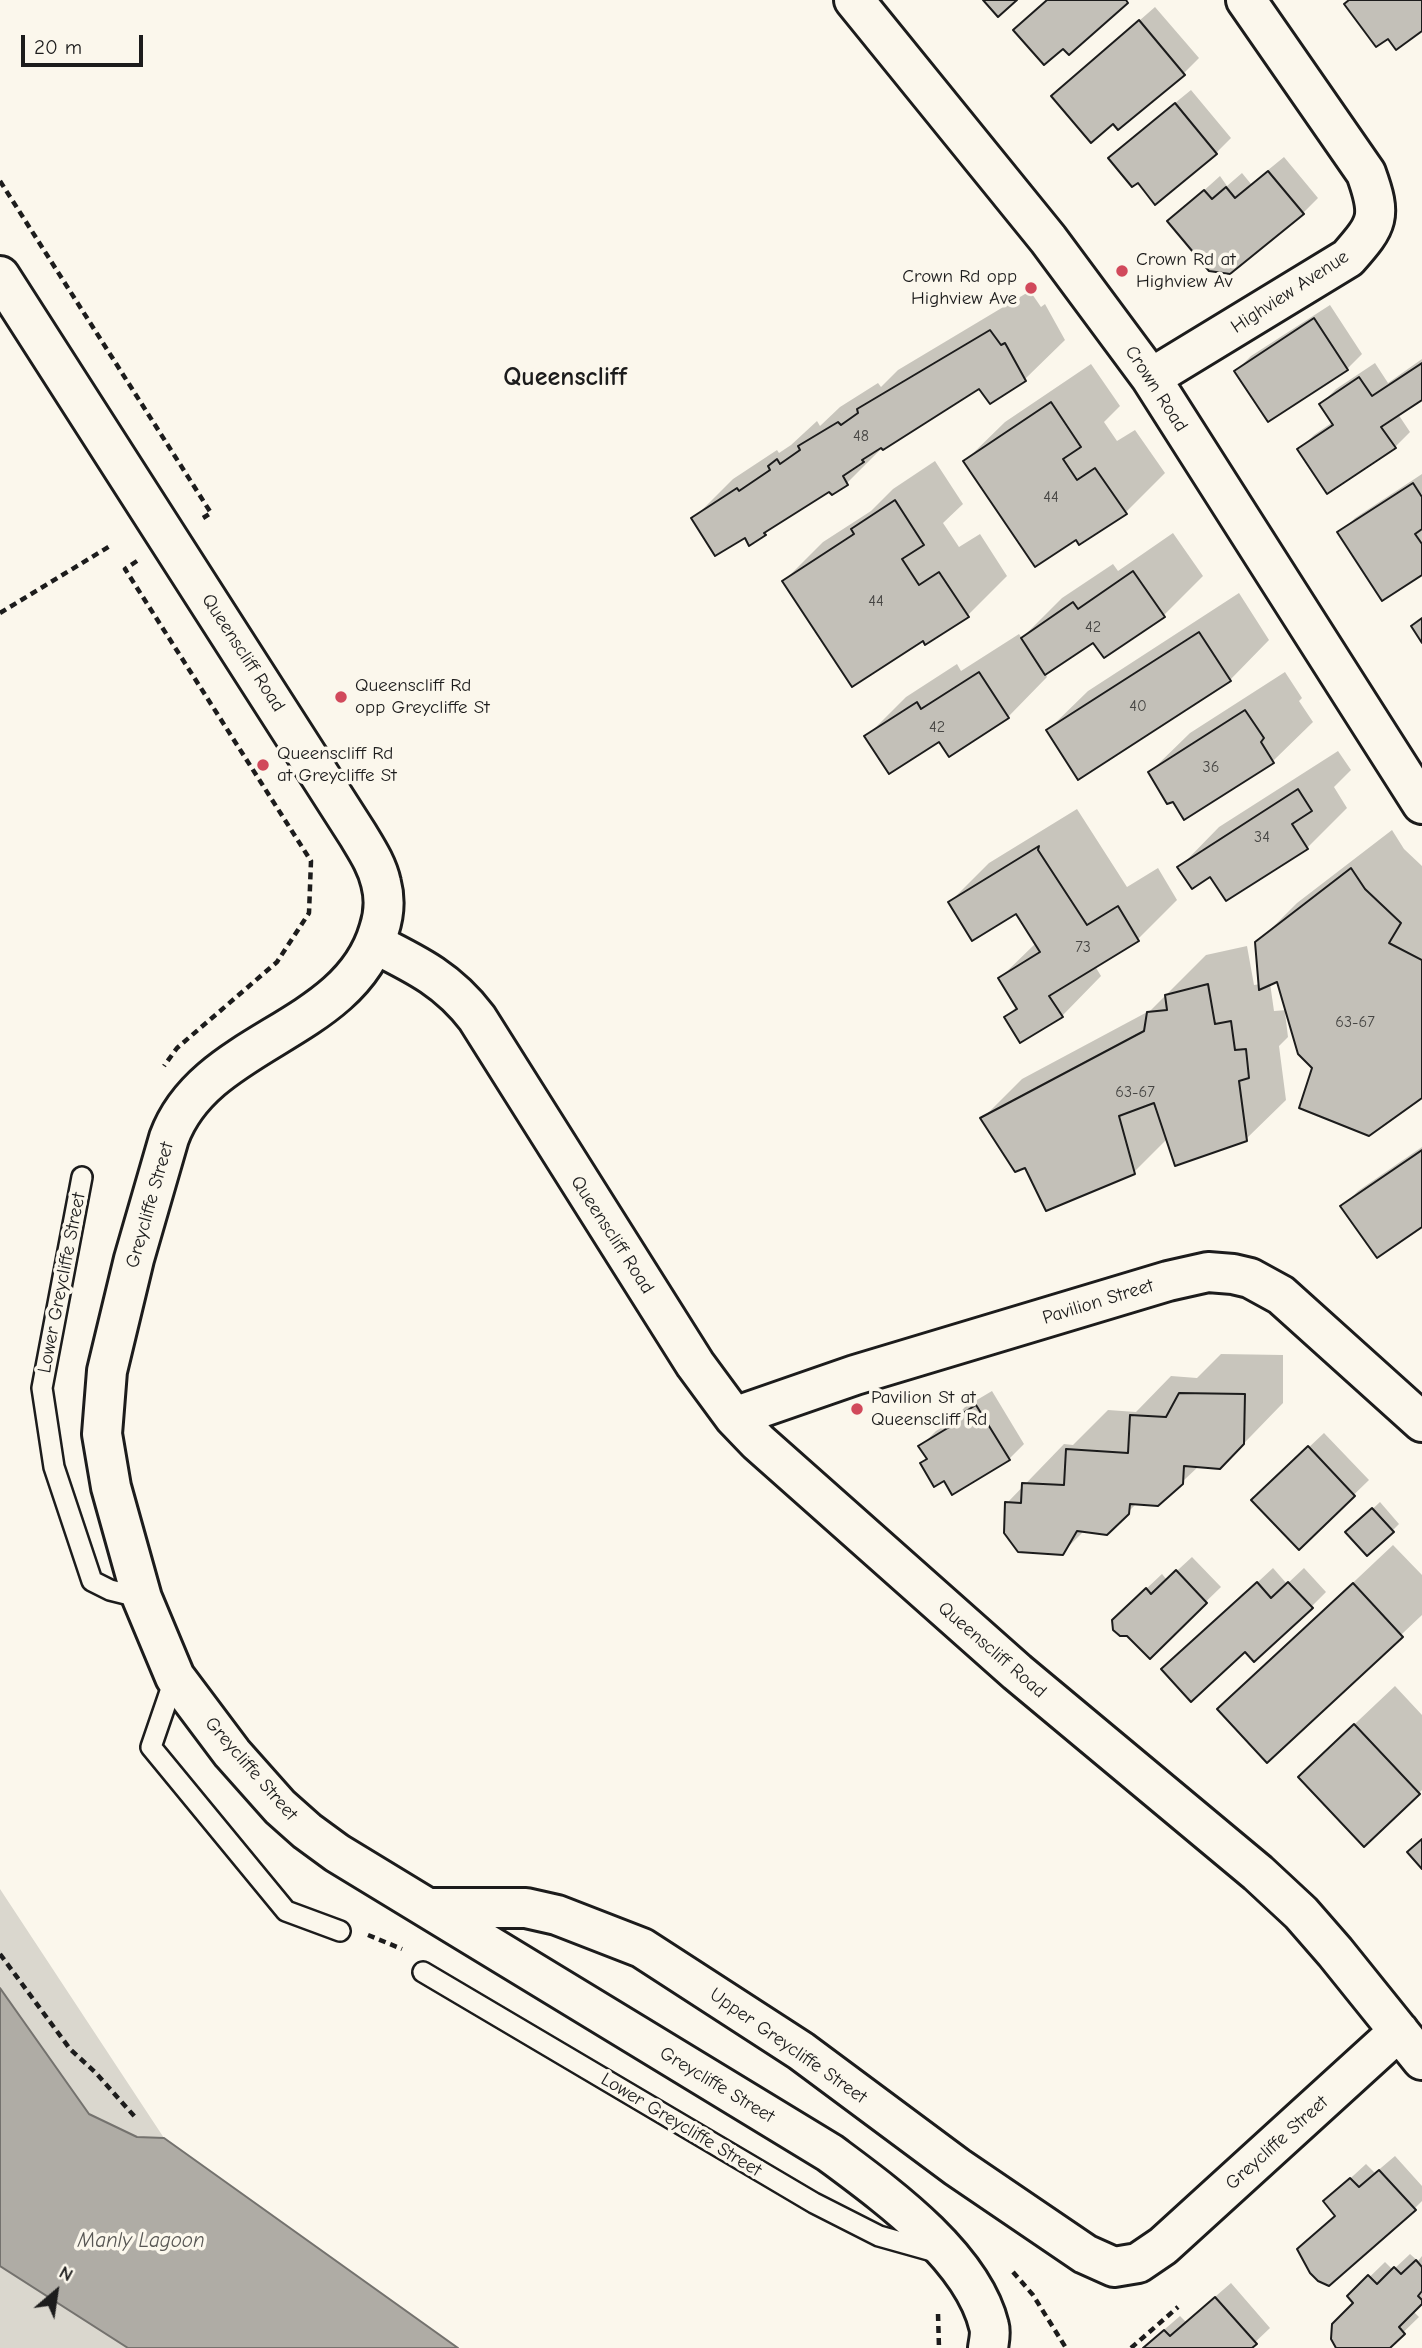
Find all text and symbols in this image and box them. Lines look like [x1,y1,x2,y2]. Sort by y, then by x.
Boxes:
scale bar [24,21,147,65]
text: 20 m [34,35,82,59]
street label: Highview Avenue [1227,246,1353,338]
place label: Crown Rd at Highview Av [1136,249,1236,293]
marker: Crown Rd at Highview Av [1114,263,1130,279]
place label: Crown Rd opp Highview Ave [902,266,1017,310]
marker: Crown Rd opp Highview Ave [1023,280,1039,296]
street label: Crown Road [1120,342,1192,436]
district label: Queenscliff [503,362,627,394]
house number: 48 [853,426,869,446]
house number: 44 [1043,487,1059,507]
street label: Queenscliff Road [196,590,290,716]
house number: 44 [868,591,884,611]
house number: 42 [1085,617,1101,637]
place label: Queenscliff Rd opp Greycliffe St [355,675,490,719]
marker: Queenscliff Rd opp Greycliffe St [333,689,349,705]
house number: 40 [1129,696,1147,716]
house number: 42 [929,717,945,737]
place label: Queenscliff Rd at Greycliffe St [277,743,397,787]
marker: Queenscliff Rd at Greycliffe St [255,757,271,773]
house number: 36 [1203,757,1219,777]
house number: 34 [1254,827,1270,847]
house number: 73 [1075,937,1091,957]
house number: 63-67 [1335,1012,1375,1032]
house number: 63-67 [1115,1082,1155,1102]
street label: Greycliffe Street [121,1139,179,1271]
street label: Queenscliff Road [565,1172,659,1298]
street label: Lower Greycliffe Street [33,1191,91,1375]
street label: Pavilion Street [1040,1274,1156,1330]
place label: Pavilion St at Queenscliff Rd [871,1387,987,1431]
marker: Pavilion St at Queenscliff Rd [849,1401,865,1417]
street label: Queenscliff Road [933,1597,1051,1703]
street label: Greycliffe Street [200,1713,302,1825]
street label: Upper Greycliffe Street [705,1983,871,2109]
street label: Greycliffe Street [655,2042,779,2128]
street label: Lower Greycliffe Street [597,2068,765,2182]
street label: Greycliffe Street [1221,2091,1333,2195]
water label: Manly Lagoon [77,2228,205,2254]
north arrow [21,2257,91,2327]
text: N [55,2261,77,2286]

